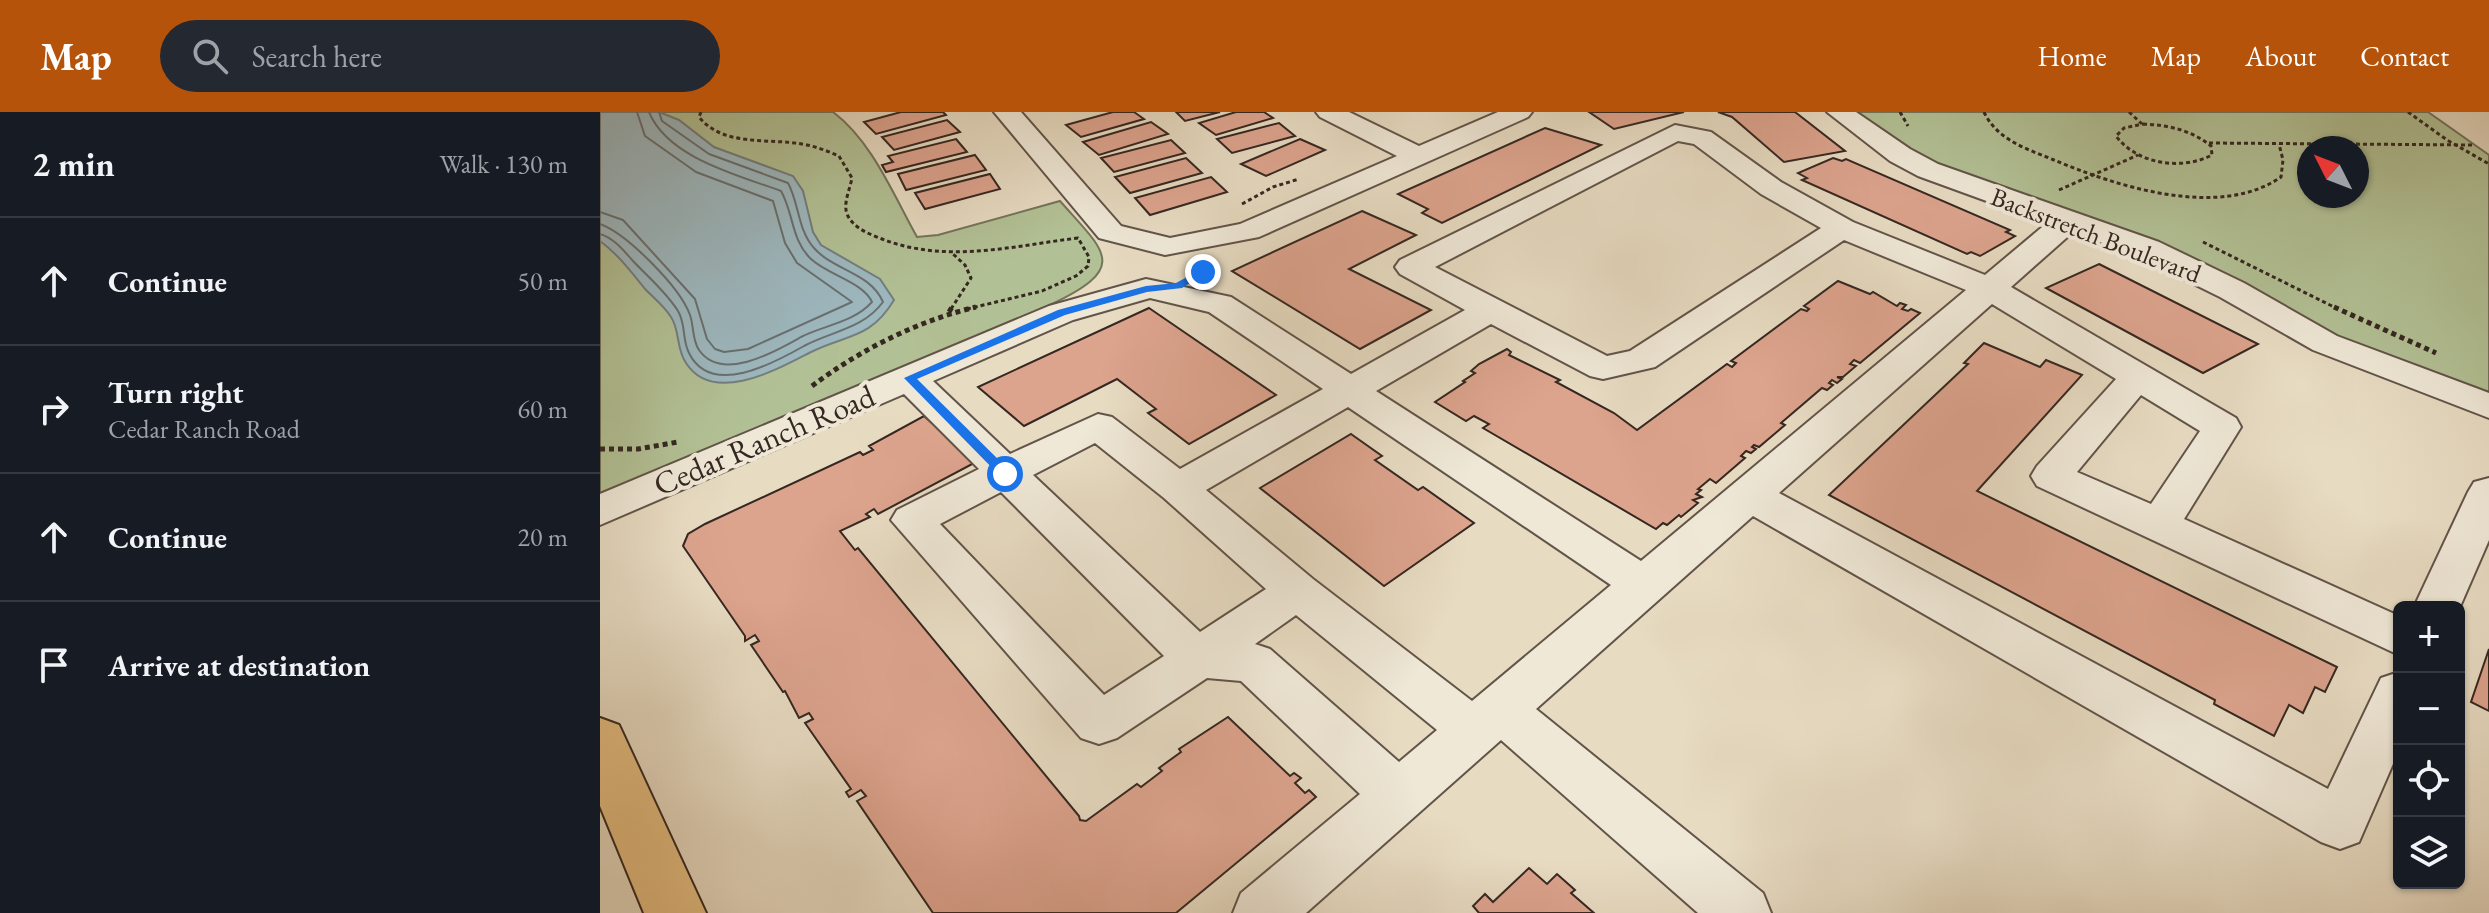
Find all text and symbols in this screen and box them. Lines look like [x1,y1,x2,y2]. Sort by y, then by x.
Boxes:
search box [160,20,720,92]
text: Map [40,32,112,81]
icon: search [188,34,232,78]
text: Search here [252,37,382,76]
text: Home [2037,38,2107,74]
text: Map [2151,38,2201,74]
text: About [2245,38,2316,74]
text: Contact [2360,38,2449,74]
north arrow [2297,136,2369,208]
text: 2 min [32,142,115,186]
text: Walk · 130 m [440,147,568,181]
street label: Backstretch Boulevard [1986,179,2207,291]
route end [1185,254,1221,290]
icon: ahead [32,259,76,303]
text: Continue [108,262,227,301]
text: 50 m [518,264,568,298]
text: Turn right [108,373,244,412]
street label: Cedar Ranch Road [647,374,882,505]
icon: right [32,387,76,431]
text: 60 m [518,392,568,426]
text: Cedar Ranch Road [108,412,300,446]
route start [987,456,1023,492]
icon: ahead [32,515,76,559]
text: Continue [108,518,227,557]
text: 20 m [518,520,568,554]
map controls [2393,601,2465,889]
button: + [2393,601,2465,673]
icon: arrive [32,643,76,687]
text: Arrive at destination [108,646,370,685]
button: − [2393,673,2465,745]
button: locate [2393,745,2465,817]
button: layers [2393,817,2465,889]

